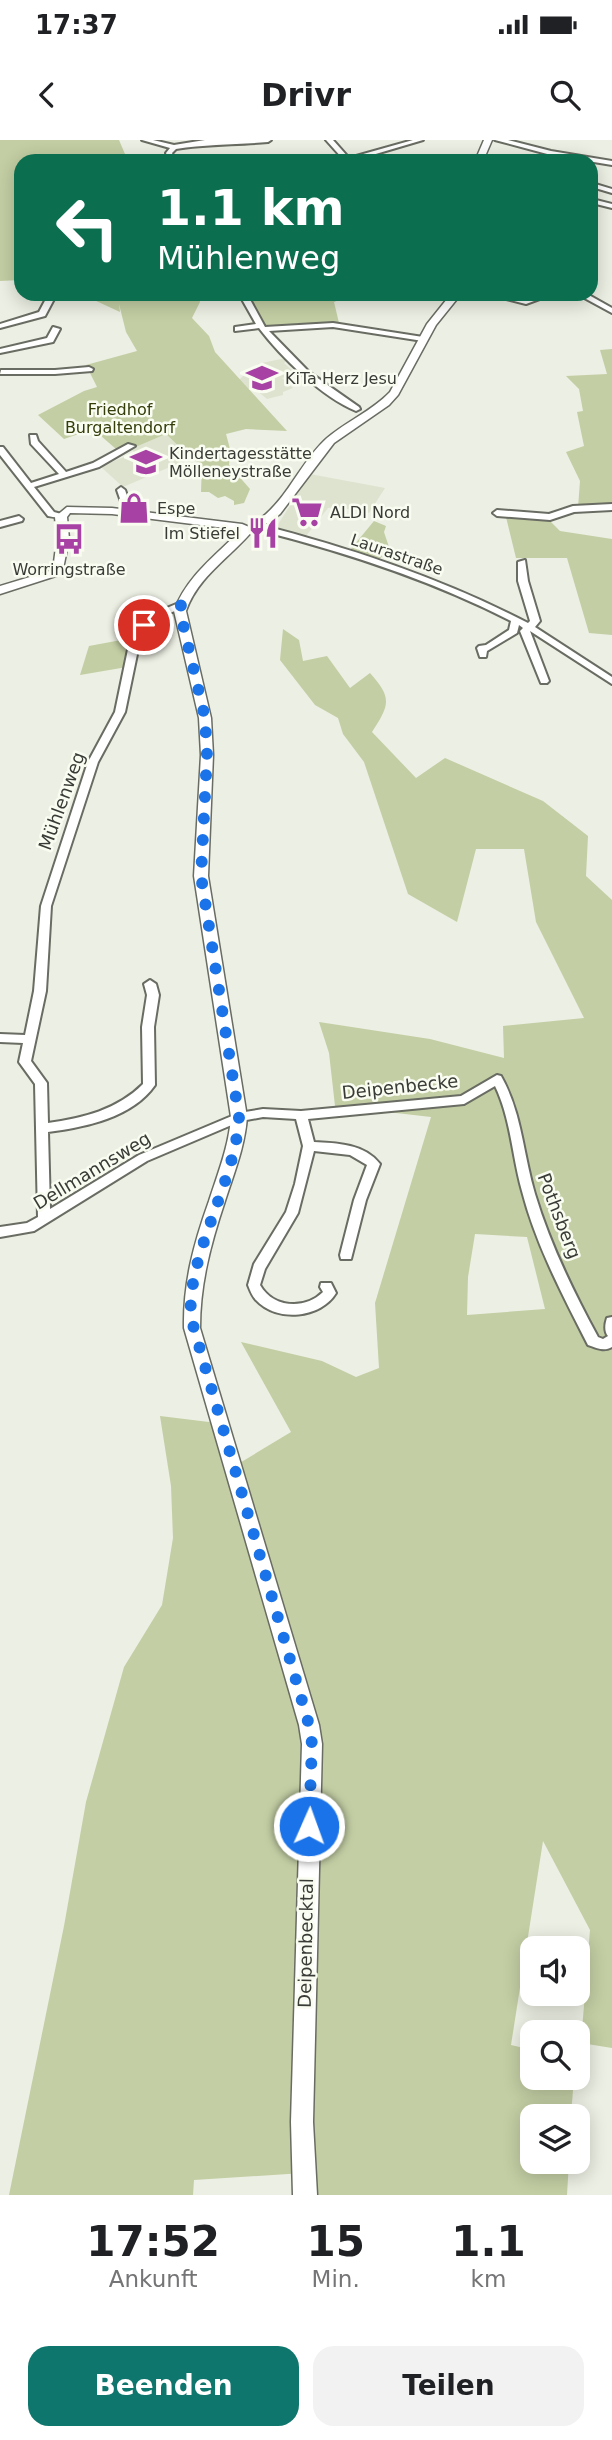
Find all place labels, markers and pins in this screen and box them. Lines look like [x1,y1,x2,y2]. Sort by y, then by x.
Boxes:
school or university icon: KiTa Herz Jesu [245,361,279,395]
place label: KiTa Herz Jesu [285,369,397,388]
place label: Kindertagesstätte Mölleneystraße [169,444,312,481]
school or university icon: Kindertagesstätte Mölleneystraße [129,445,163,479]
shop icon: Espe [117,491,151,525]
supermarket icon: ALDI Nord [290,495,324,529]
place label: Espe [157,499,195,518]
place label: ALDI Nord [330,503,410,522]
restaurant icon: Im Stiefel [246,516,280,550]
bus stop icon: Worringstraße [52,522,86,556]
place label: Im Stiefel [164,524,240,543]
place label: Worringstraße [12,560,126,579]
pin [114,595,174,655]

